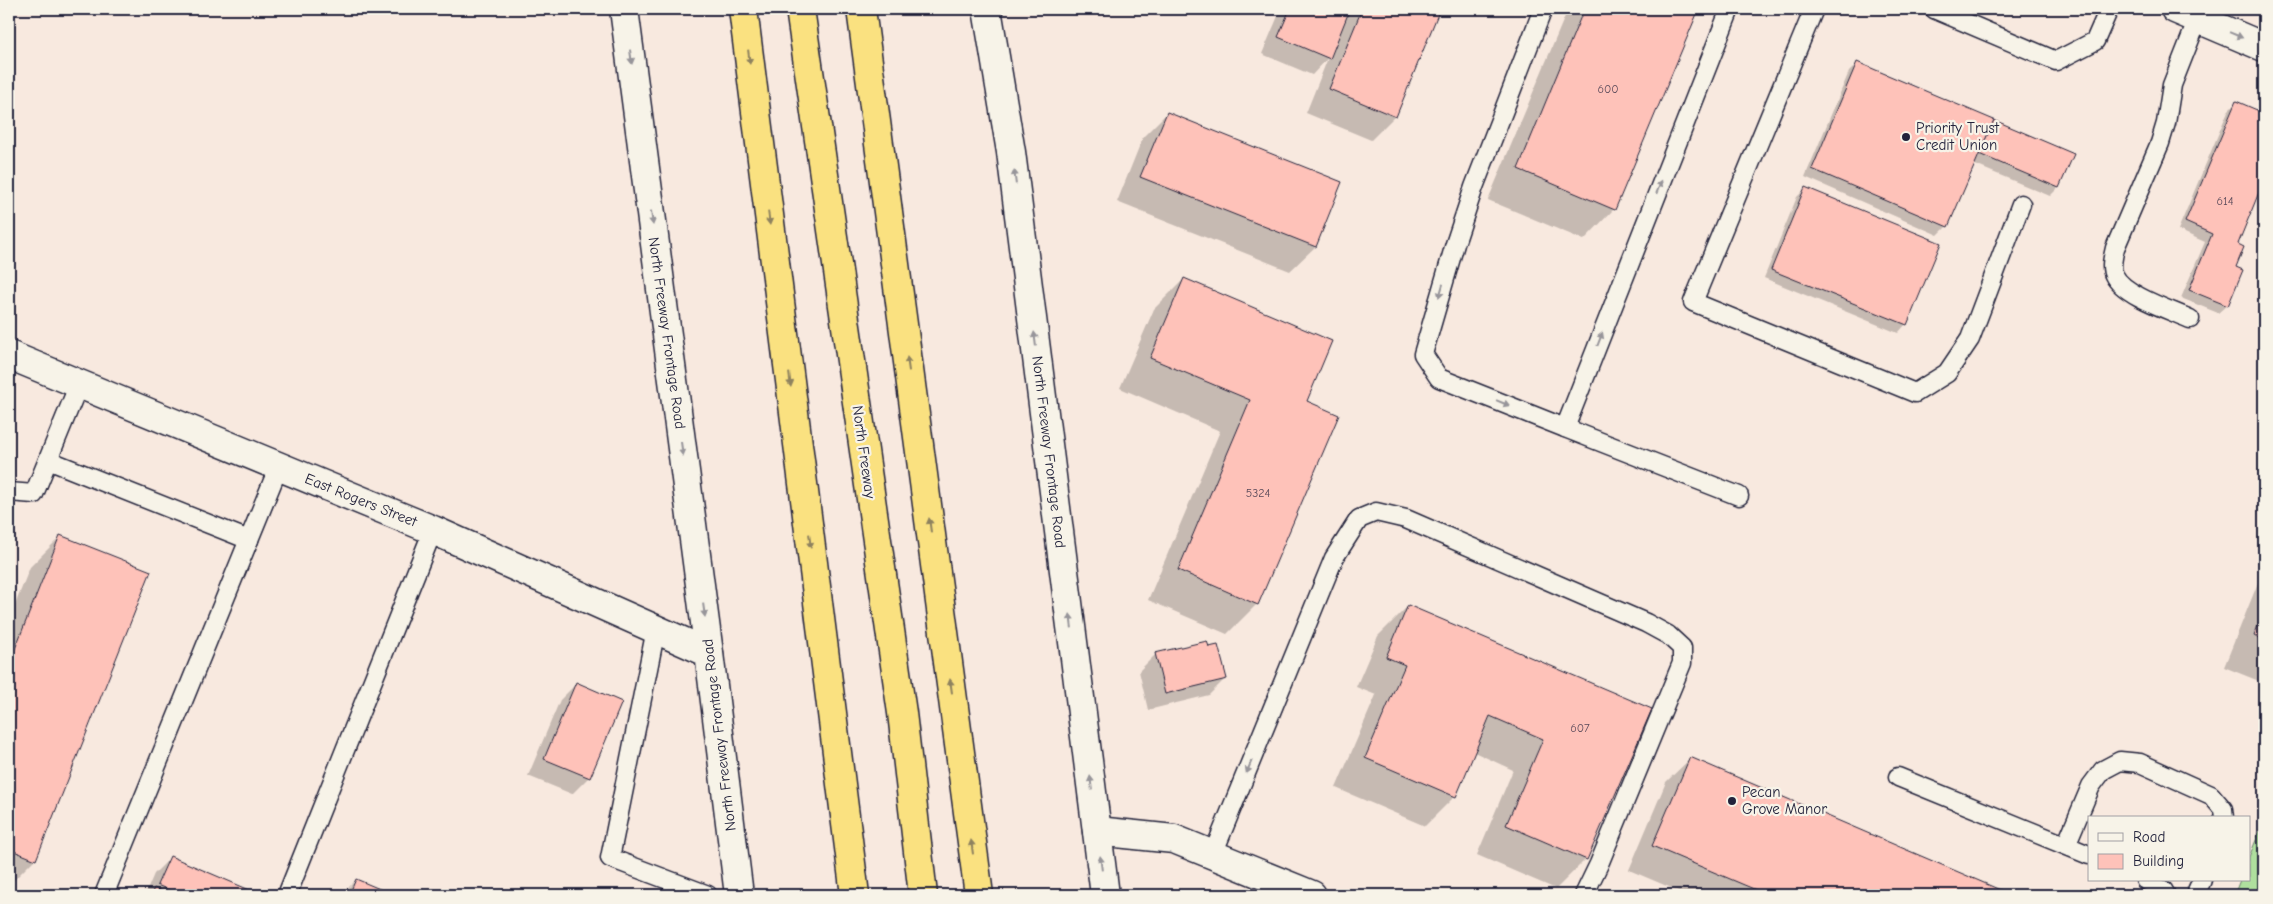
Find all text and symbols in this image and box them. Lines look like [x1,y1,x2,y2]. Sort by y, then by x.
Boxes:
one-way arrow [2228,31,2243,39]
one-way arrow [627,49,635,65]
one-way arrow [745,49,753,65]
house number: 600 [1597,82,1619,96]
place label: Priority Trust Credit Union [1916,119,2000,154]
marker: Priority Trust Credit Union [1900,131,1912,143]
one-way arrow [1011,169,1019,185]
one-way arrow [1656,180,1663,195]
house number: 614 [2216,194,2234,208]
one-way arrow [648,211,656,227]
one-way arrow [765,211,773,227]
street label: North Freeway Frontage Road [645,236,689,430]
one-way arrow [1437,284,1445,299]
one-way arrow [1031,330,1039,346]
one-way arrow [1597,331,1604,346]
one-way arrow [904,355,912,371]
street label: North Freeway Frontage Road [1028,355,1070,549]
one-way arrow [786,372,794,388]
one-way arrow [1496,399,1511,407]
street label: North Freeway [849,404,879,500]
one-way arrow [679,441,687,457]
street label: East Rogers Street [302,469,420,531]
house number: 5324 [1246,486,1270,500]
one-way arrow [926,516,934,532]
one-way arrow [806,533,814,549]
one-way arrow [700,602,708,618]
one-way arrow [1067,613,1075,629]
street label: North Freeway Frontage Road [698,638,740,832]
one-way arrow [947,678,955,694]
house number: 607 [1570,721,1590,735]
one-way arrow [1244,760,1252,774]
one-way arrow [1087,774,1095,790]
place label: Pecan Grove Manor [1742,783,1827,818]
marker: Pecan Grove Manor [1726,795,1738,807]
legend [2088,816,2250,882]
text: Road [2133,828,2165,846]
one-way arrow [968,839,976,855]
text: Building [2133,852,2184,870]
one-way arrow [1097,855,1105,871]

